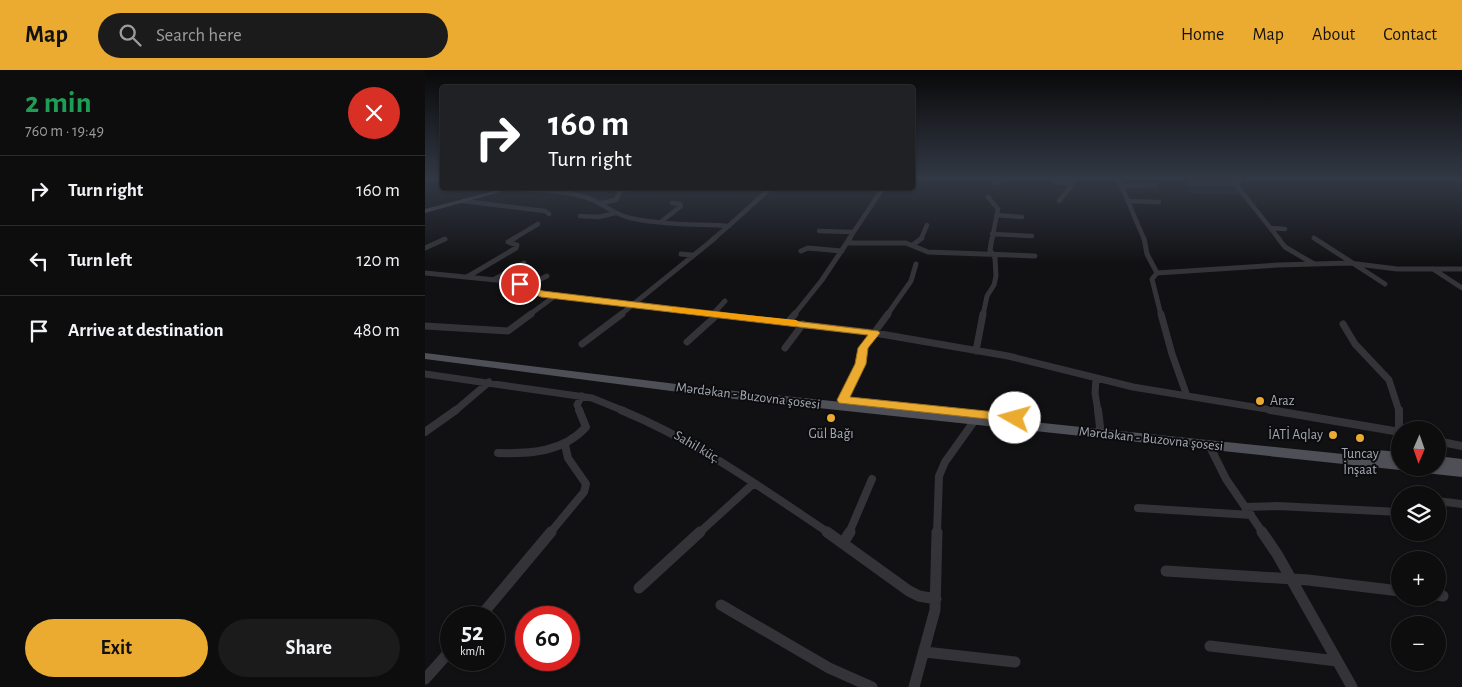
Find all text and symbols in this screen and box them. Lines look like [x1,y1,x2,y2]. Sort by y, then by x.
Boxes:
search box [98,13,448,58]
icon: search [116,21,144,49]
text: Map [25,23,68,47]
text: Search here [156,26,242,45]
text: Home [1181,26,1224,44]
text: Map [1252,26,1284,44]
text: About [1312,26,1355,44]
text: Contact [1383,26,1437,44]
button: close [348,87,400,139]
text: 2 min [25,88,92,118]
icon: right [465,105,530,170]
text: 160 m [548,107,629,142]
text: 760 m · 19:49 [25,123,104,139]
text: Turn right [548,148,632,170]
icon: right [25,177,53,205]
text: Turn right [68,181,143,200]
text: 160 m [356,181,400,200]
icon: left [25,247,53,275]
text: Turn left [68,251,132,270]
text: 120 m [356,251,400,270]
pin [499,263,541,305]
icon: arrive [506,270,534,298]
icon: arrive [25,317,53,345]
text: Arrive at destination [68,321,224,340]
text: 480 m [353,321,400,340]
street label: Mərdəkan - Buzovna şosesi [675,380,821,412]
position arrow [988,391,1040,443]
place label: Araz [1270,394,1295,408]
marker: Araz [1254,395,1266,407]
marker: Gül Bağı [825,412,837,424]
north arrow [1391,421,1446,476]
map controls [1391,421,1446,671]
street label: Mərdəkan - Buzovna şosesi [1078,424,1224,454]
place label: İATİ Aqlay [1268,425,1323,442]
place label: Gül Bağı [808,427,854,441]
street label: Sahil küç. [671,428,723,466]
marker: İATİ Aqlay [1327,429,1339,441]
marker: Tuncay İnşaat [1354,432,1366,444]
place label: Tuncay İnşaat [1341,447,1379,477]
button: layers [1391,486,1446,541]
button: + [1391,551,1446,606]
speed limit sign: 60 [515,606,580,671]
button: − [1391,616,1446,671]
button: Exit [25,619,208,677]
button: Share [218,619,400,677]
text: 52 [461,620,484,645]
text: km/h [460,645,485,657]

